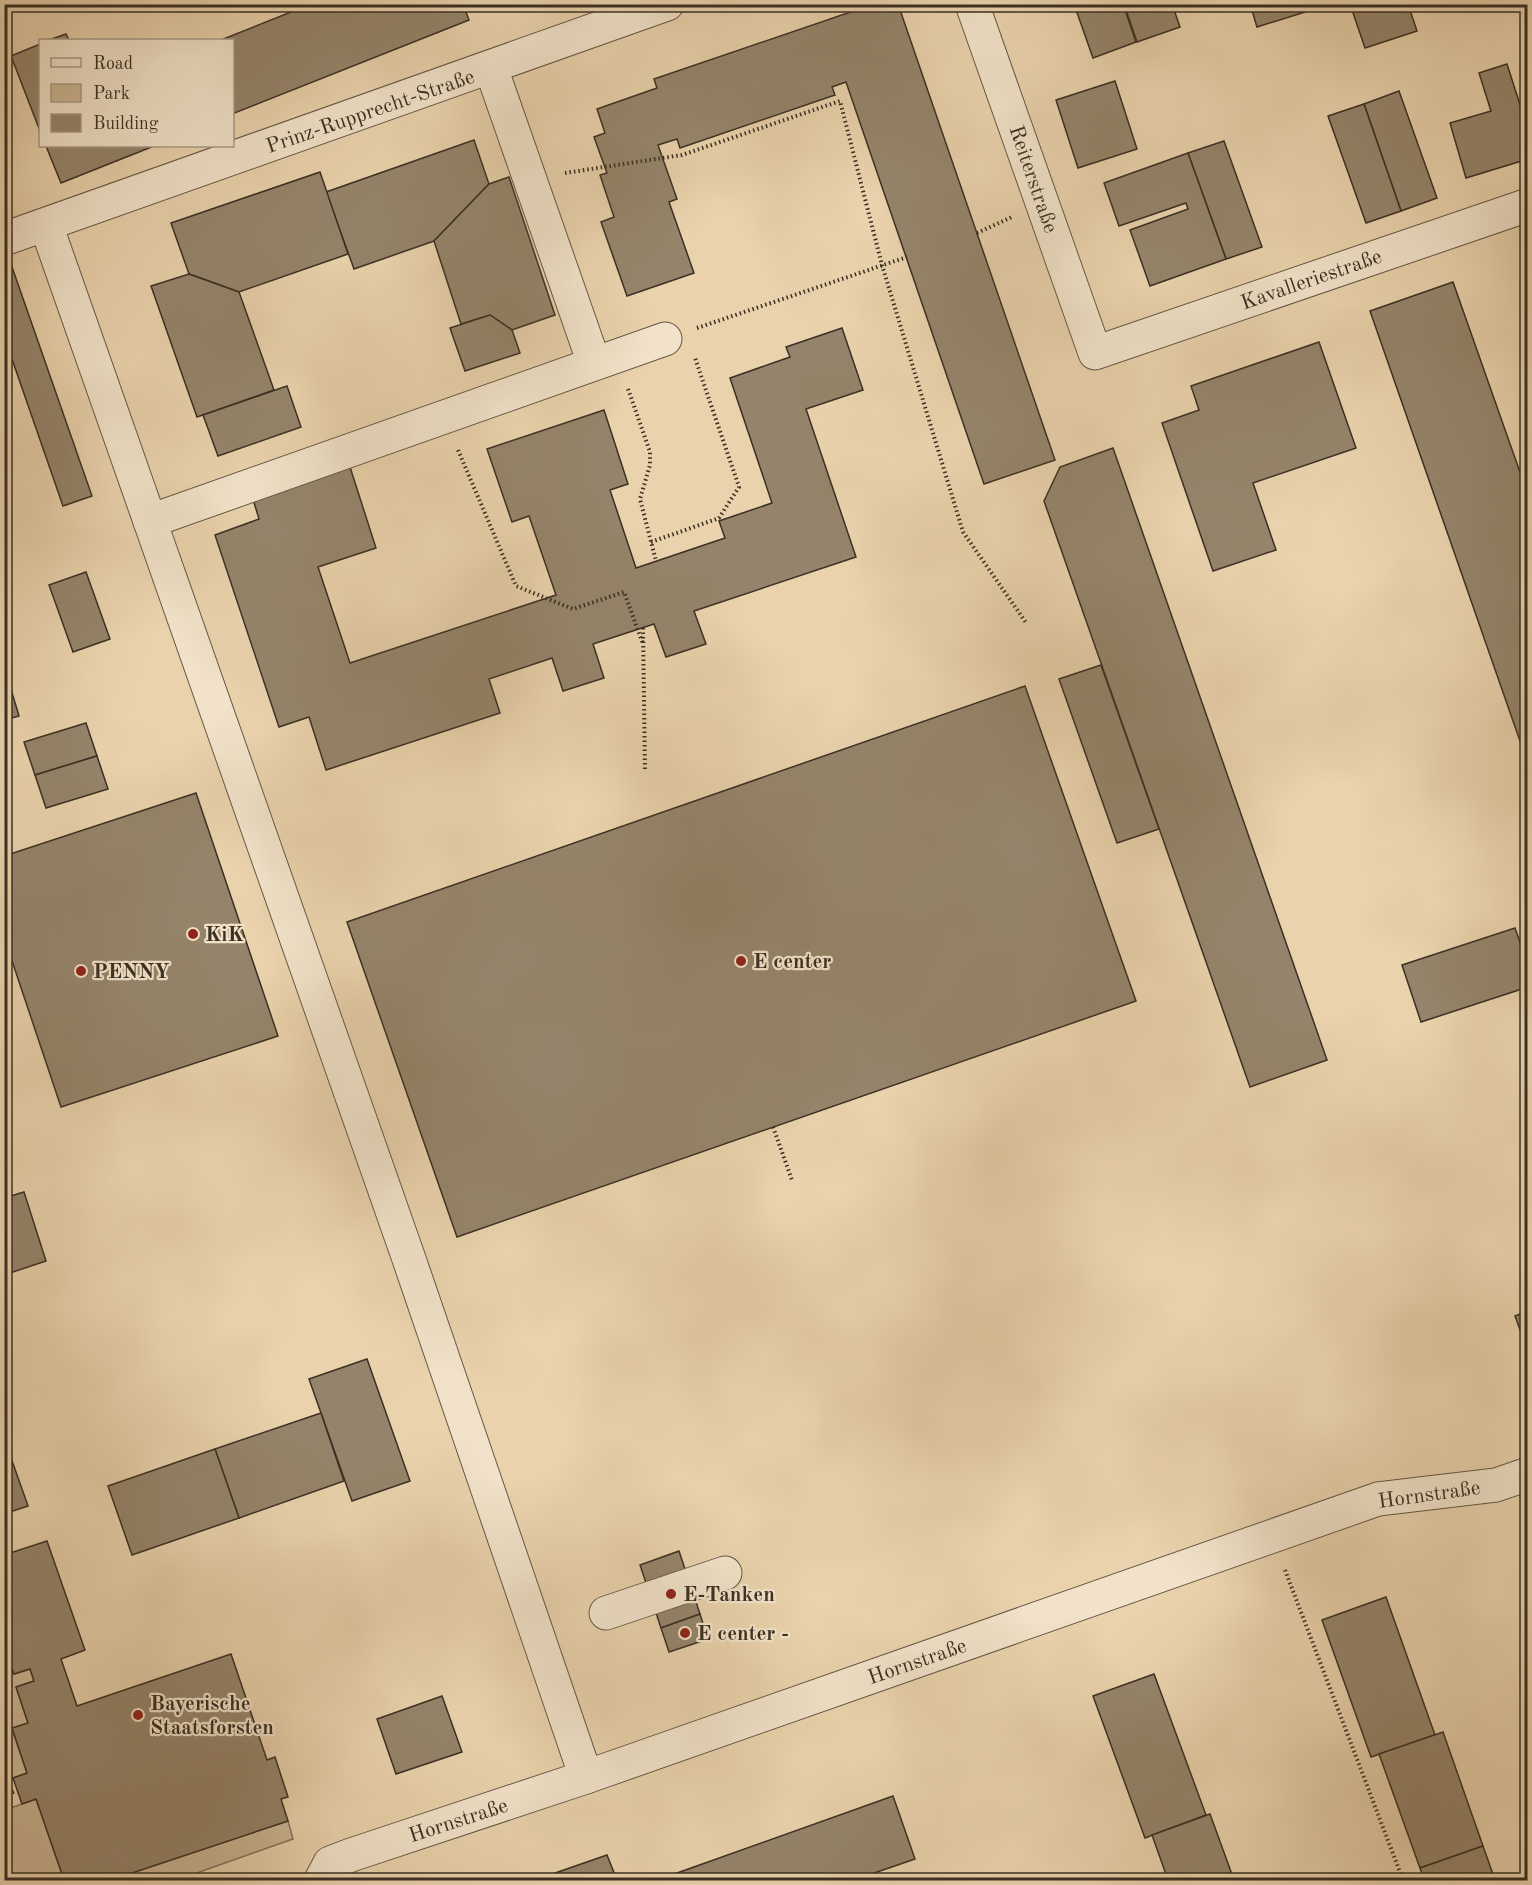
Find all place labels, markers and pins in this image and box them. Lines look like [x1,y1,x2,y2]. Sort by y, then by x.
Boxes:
place label: KiK [205,925,244,946]
marker: KiK [186,927,200,941]
place label: E center [753,952,831,973]
marker: E center [734,954,748,968]
place label: PENNY [93,962,170,983]
marker: PENNY [74,964,88,978]
place label: E-Tanken [683,1585,775,1606]
marker: E-Tanken [664,1587,678,1601]
place label: E center - [697,1624,789,1645]
marker: E center - [678,1626,692,1640]
place label: Bayerische Staatsforsten [150,1694,274,1739]
marker: Bayerische Staatsforsten [131,1708,145,1722]

